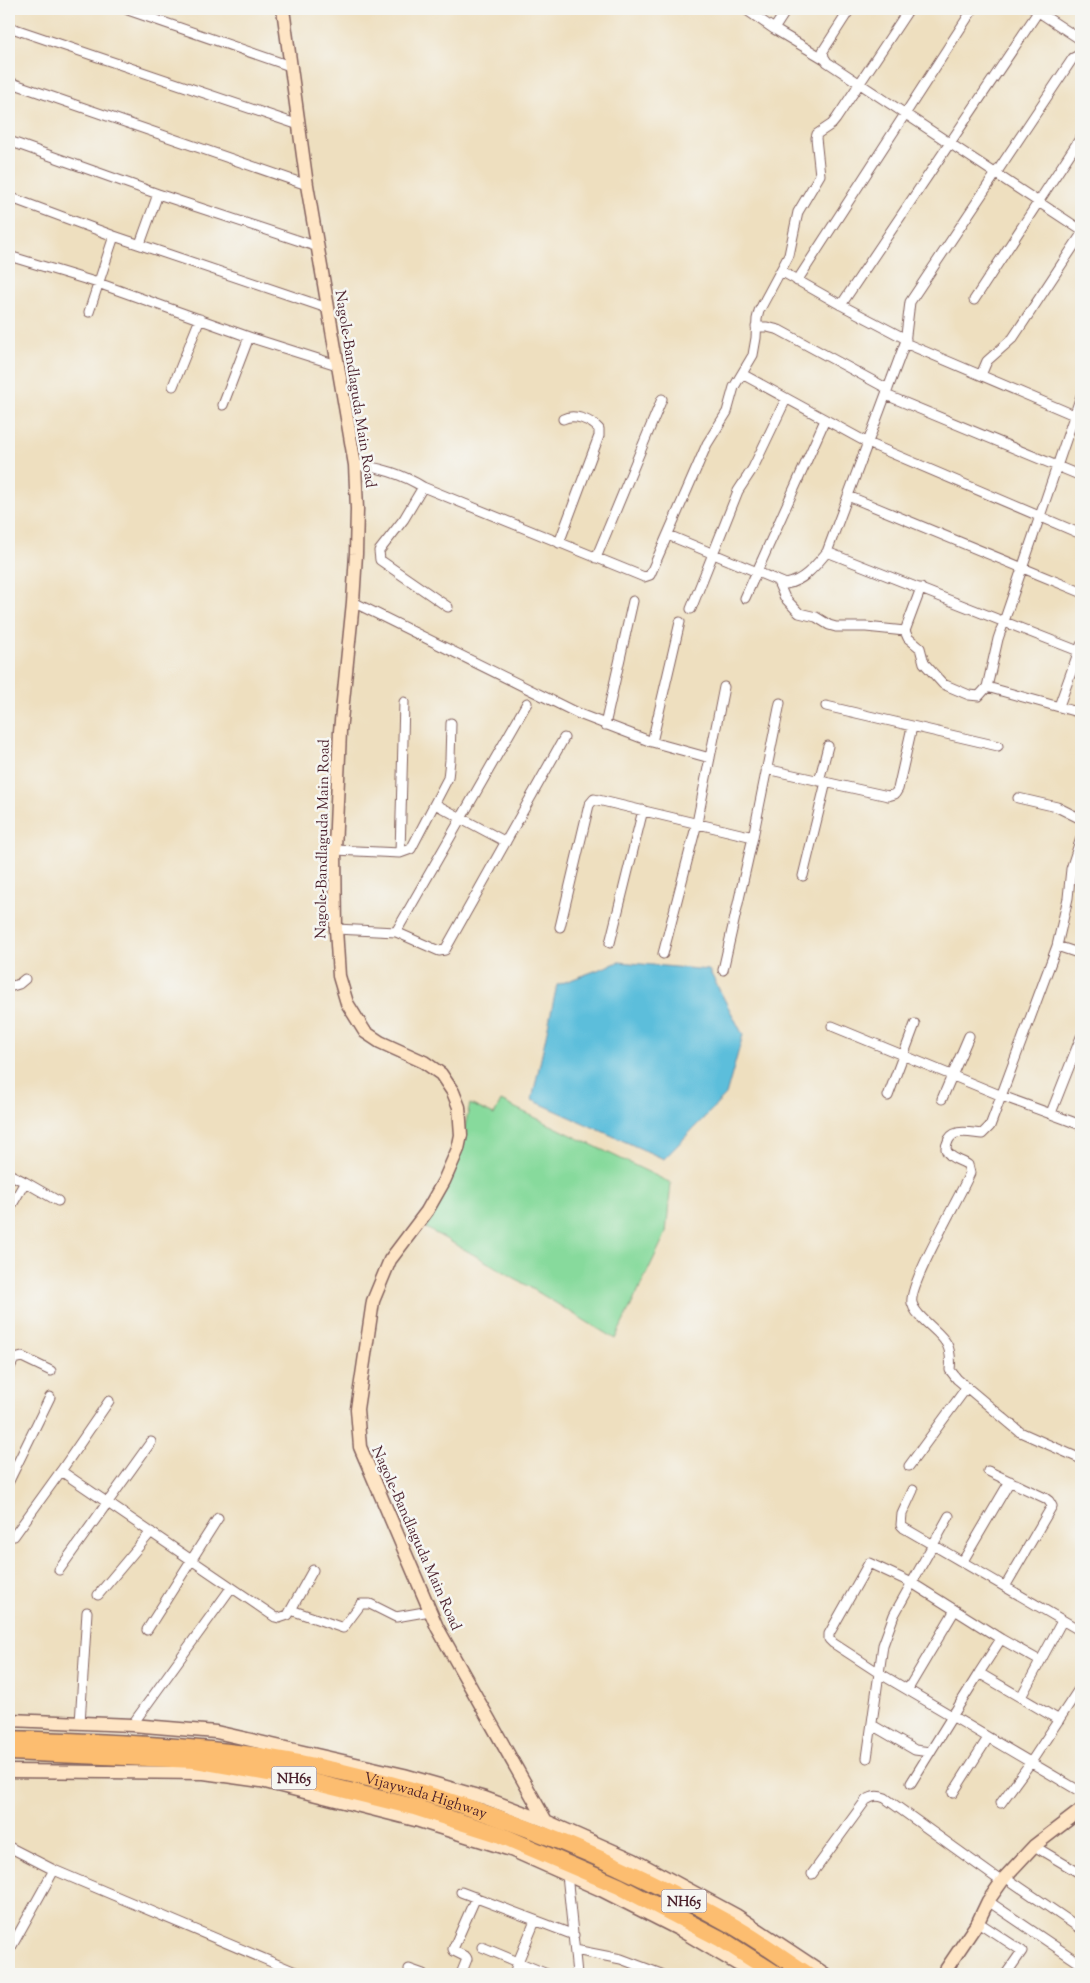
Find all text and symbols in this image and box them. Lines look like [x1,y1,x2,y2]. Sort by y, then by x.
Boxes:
street label: Nagole-Bandlaguda Main Road [329,289,381,490]
street label: Nagole-Bandlaguda Main Road [311,738,336,939]
street label: Nagole-Bandlaguda Main Road [365,1443,466,1635]
road number: NH65 [272,1766,316,1790]
street label: Vijaywada Highway [361,1769,490,1825]
road number: NH65 [662,1890,706,1912]

